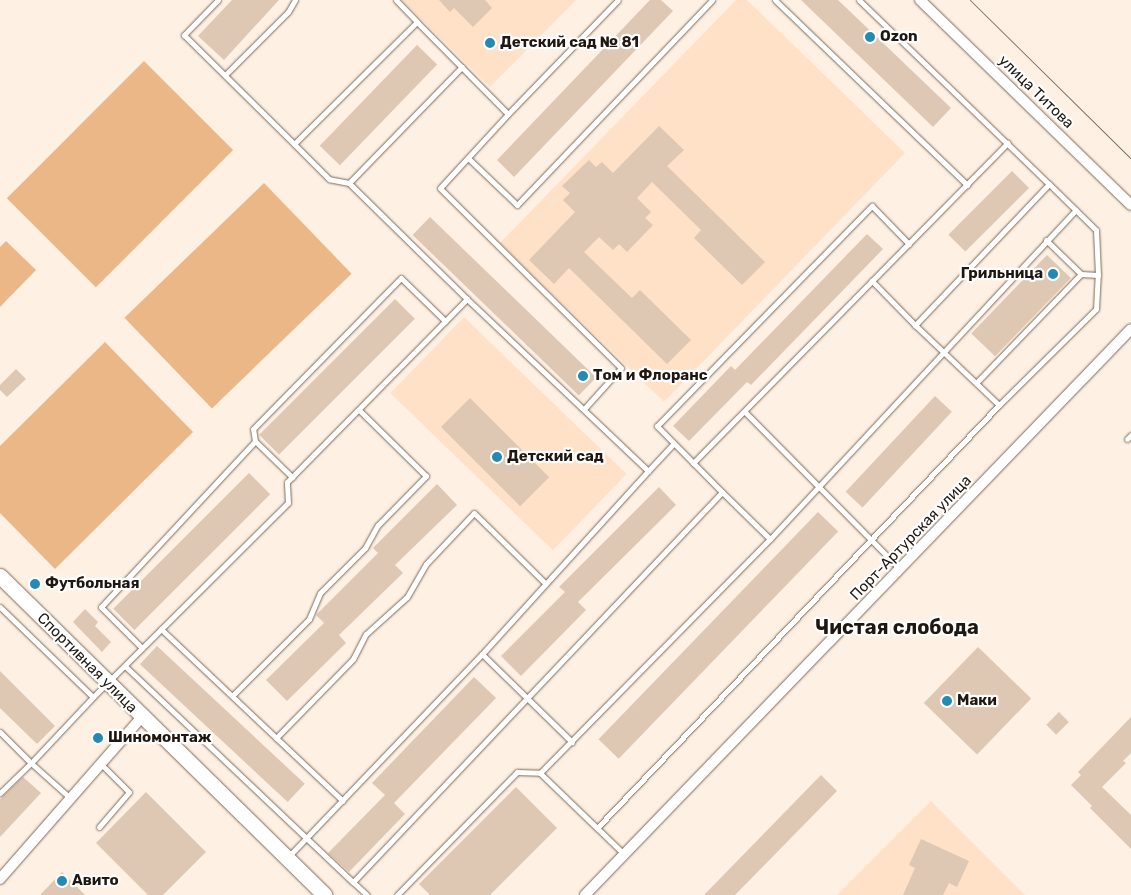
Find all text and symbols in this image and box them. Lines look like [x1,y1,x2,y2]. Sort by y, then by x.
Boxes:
place label: Ozon [880,28,918,46]
marker: Ozon [864,31,876,43]
place label: Детский сад № 81 [500,34,639,52]
marker: Детский сад № 81 [484,37,496,49]
street label: улица Титова [995,52,1077,132]
place label: Грильница [961,265,1043,283]
marker: Грильница [1047,268,1059,280]
place label: Том и Флоранс [593,367,708,385]
marker: Том и Флоранс [577,370,589,382]
place label: Детский сад [507,448,604,466]
marker: Детский сад [491,451,503,463]
street label: Порт-Артурская улица [847,472,975,604]
place label: Футбольная [45,575,140,593]
marker: Футбольная [29,578,41,590]
street label: Спортивная улица [33,609,141,717]
district label: Чистая слобода [815,615,979,639]
place label: Маки [957,692,997,710]
marker: Маки [941,695,953,707]
place label: Шиномонтаж [108,729,211,747]
marker: Шиномонтаж [92,732,104,744]
place label: Авито [72,872,119,890]
marker: Авито [56,875,68,887]

